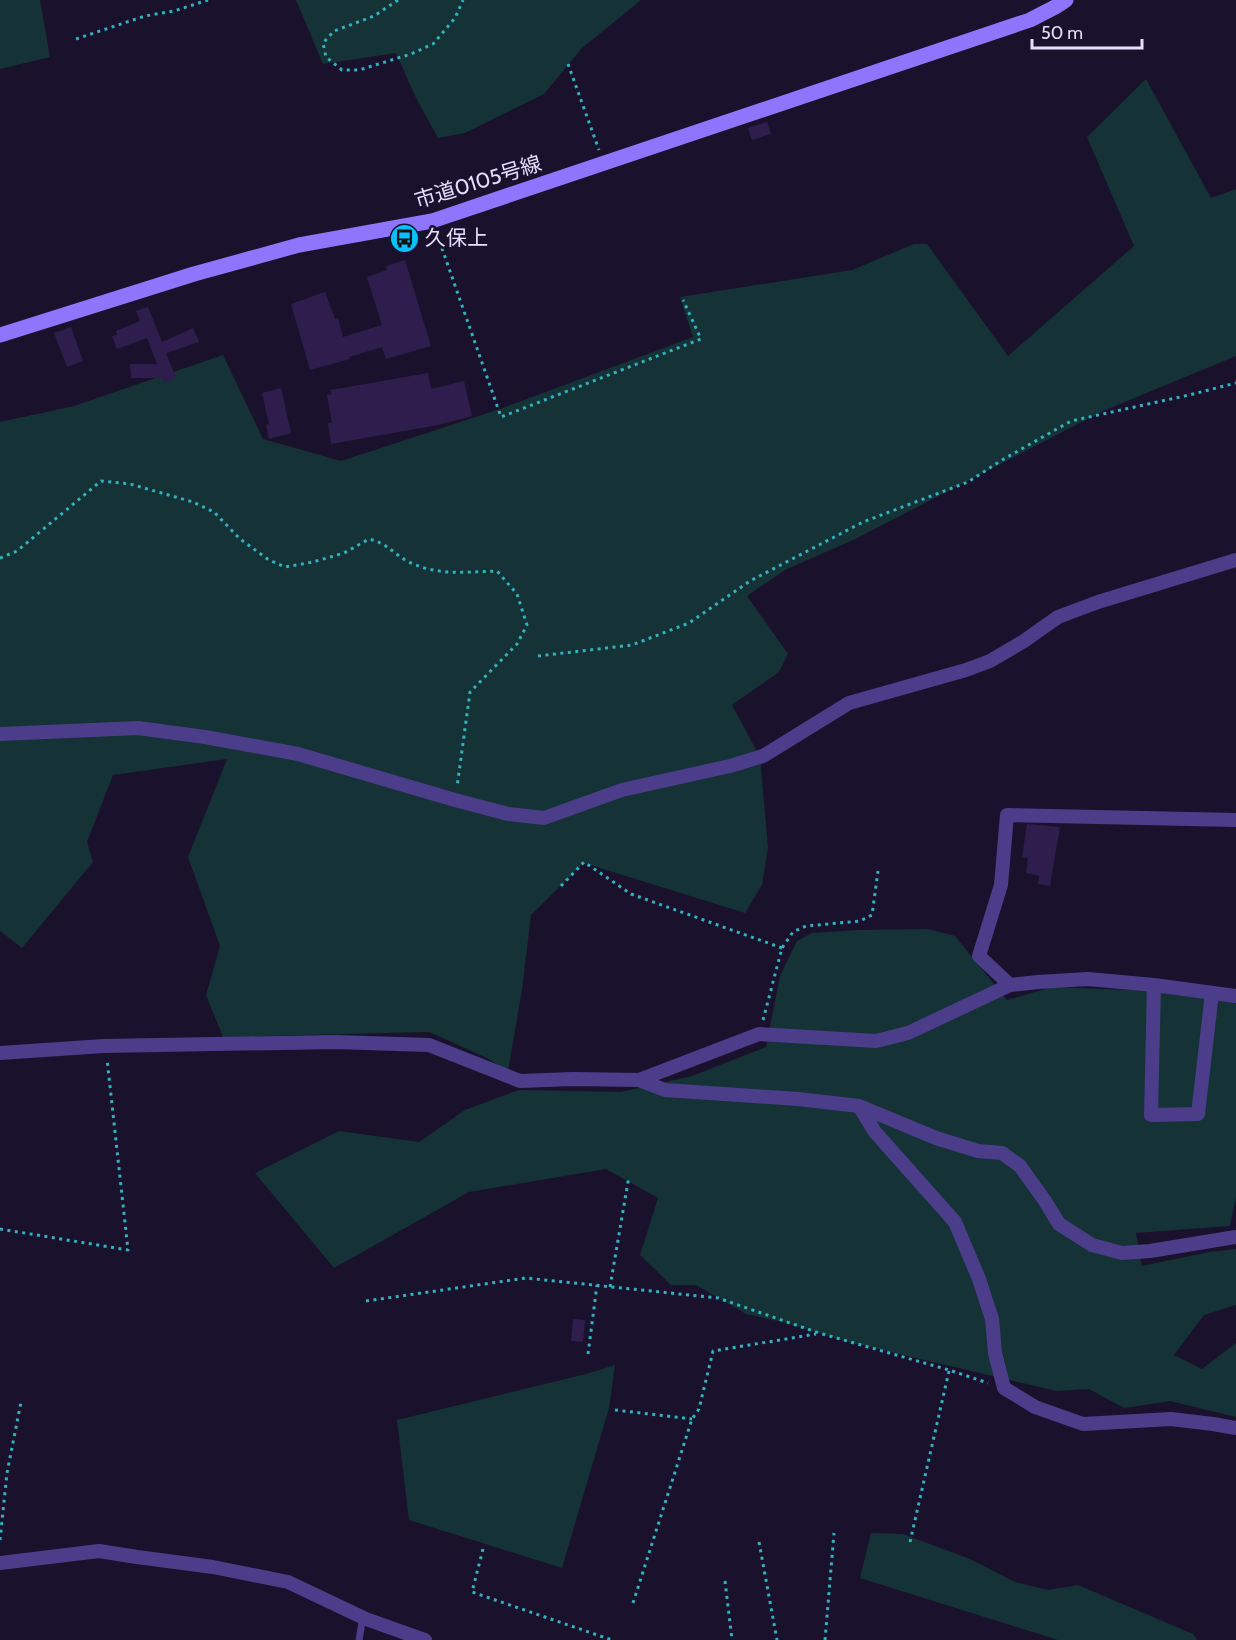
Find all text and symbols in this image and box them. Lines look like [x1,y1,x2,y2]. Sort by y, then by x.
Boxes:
scale bar [1032,12,1142,50]
text: 50 m [1041,22,1083,44]
street label: 市道0105号線 [411,150,544,213]
bus stop icon: 久保上 [388,222,420,254]
place label: 久保上 [425,225,488,250]

